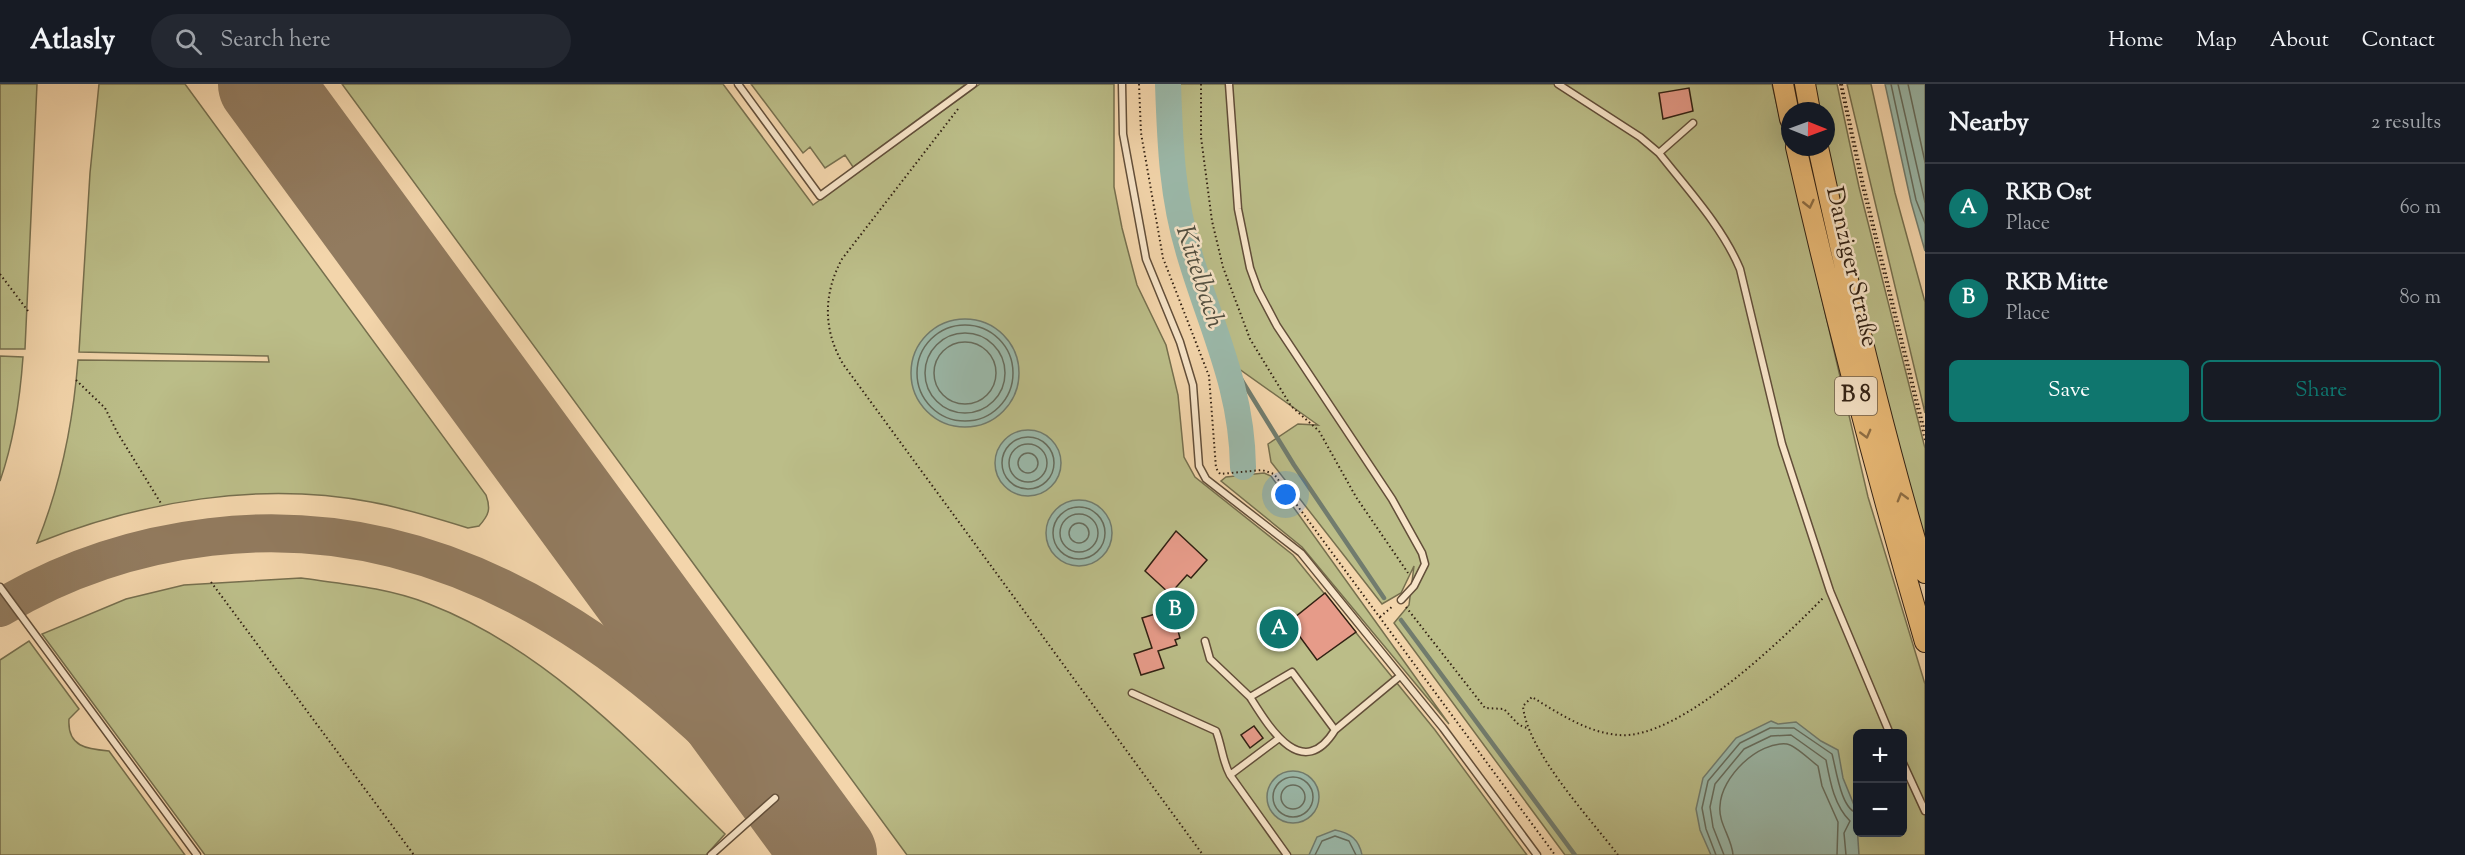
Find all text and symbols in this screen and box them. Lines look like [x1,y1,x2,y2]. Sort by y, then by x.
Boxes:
search box [151,14,571,68]
text: Atlasly [30,21,115,61]
icon: search [172,25,205,58]
text: Search here [220,25,331,57]
text: Home [2108,26,2163,56]
text: Map [2196,26,2237,56]
text: About [2270,26,2329,56]
text: Contact [2362,26,2435,56]
north arrow [1781,102,1835,156]
text: Nearby [1949,105,2029,142]
text: 2 results [2371,109,2441,138]
text: RKB Ost [2006,178,2091,210]
street label: Danziger Straße [1816,184,1886,350]
text: A [1960,194,1977,223]
text: 60 m [2400,194,2441,223]
one-way arrow [1802,199,1815,209]
text: Place [2006,210,2050,239]
water label: Kittelbach [1165,221,1233,334]
text: RKB Mitte [2006,268,2108,300]
text: B [1962,284,1975,313]
text: 80 m [2400,284,2441,313]
text: Place [2006,300,2050,329]
button: Save [1949,360,2189,422]
button: Share [2201,360,2441,422]
road number: B 8 [1835,377,1877,415]
one-way arrow [1858,429,1871,439]
your location [1271,480,1300,509]
one-way arrow [1897,492,1909,503]
pin: B [1156,588,1194,632]
pin: A [1260,606,1298,652]
map controls [1853,729,1907,837]
button: + [1853,729,1907,783]
button: − [1853,783,1907,837]

